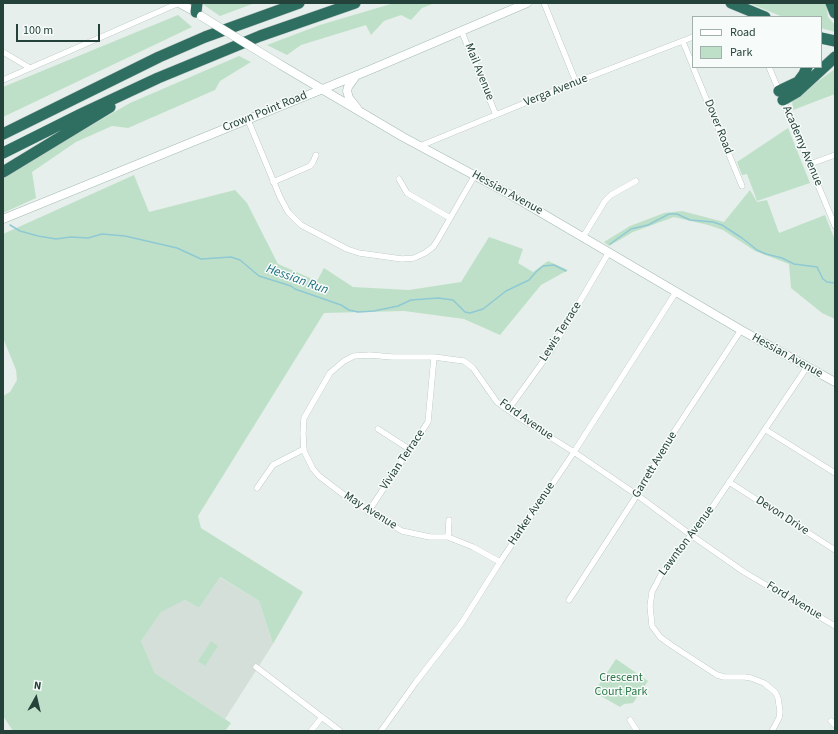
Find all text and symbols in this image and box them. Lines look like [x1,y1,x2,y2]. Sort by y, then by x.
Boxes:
scale bar [18,16,102,42]
legend [692,16,822,68]
text: 100 m [23,22,53,39]
text: Road [730,24,756,41]
street label: Mail Avenue [461,41,497,103]
text: Park [730,44,752,61]
street label: Verga Avenue [522,72,590,110]
street label: Crown Point Road [221,89,309,135]
street label: Dover Road [701,98,735,156]
street label: Academy Avenue [779,104,825,188]
street label: Hessian Avenue [469,168,545,218]
water label: Hessian Run [264,262,330,298]
street label: Lewis Terrace [537,300,585,364]
street label: Hessian Avenue [749,331,825,381]
street label: Ford Avenue [496,396,556,444]
street label: Vivian Terrace [378,427,428,493]
street label: Garrett Avenue [630,429,680,501]
street label: Harker Avenue [506,480,558,548]
street label: May Avenue [341,489,399,533]
street label: Devon Drive [753,494,811,538]
street label: Lawnton Avenue [656,503,718,579]
street label: Ford Avenue [764,579,824,623]
park label: Crescent Court Park [595,671,647,699]
north arrow [16,678,56,718]
text: N [33,678,42,694]

